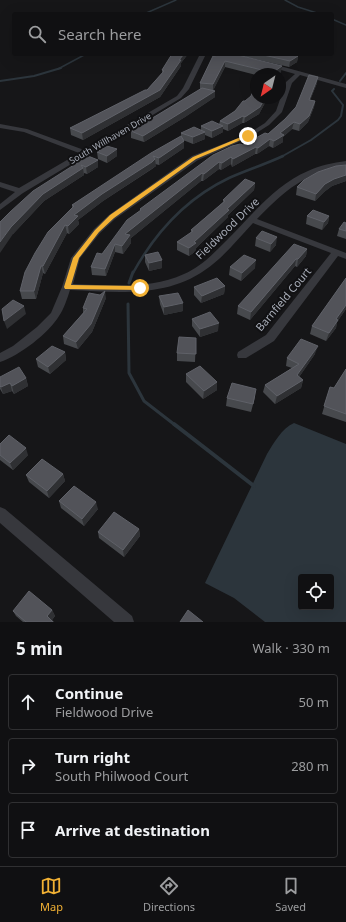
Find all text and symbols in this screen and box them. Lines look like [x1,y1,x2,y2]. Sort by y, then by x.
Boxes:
search box [12,12,334,56]
icon: search [26,23,48,45]
text: Search here [58,24,141,44]
north arrow [250,68,286,104]
street label: South Willhaven Drive [67,109,153,167]
route end [239,127,257,145]
street label: Fieldwood Drive [192,194,262,262]
street label: Barnfield Court [252,264,314,334]
route start [131,279,149,297]
map controls [298,574,334,610]
button: locate [298,574,334,610]
text: 5 min [16,637,63,660]
text: Walk · 330 m [252,639,330,657]
text: Continue [55,683,123,703]
icon: ahead [17,691,39,713]
text: 50 m [299,693,329,711]
text: Fieldwood Drive [55,703,153,721]
text: Turn right [55,747,130,767]
icon: right [17,755,39,777]
text: 280 m [291,757,329,775]
text: South Philwood Court [55,767,188,785]
icon: arrive [17,819,39,841]
text: Arrive at destination [55,820,210,840]
tab: Map [40,875,63,914]
tab: Directions [143,875,195,914]
tab: Saved [275,875,306,914]

